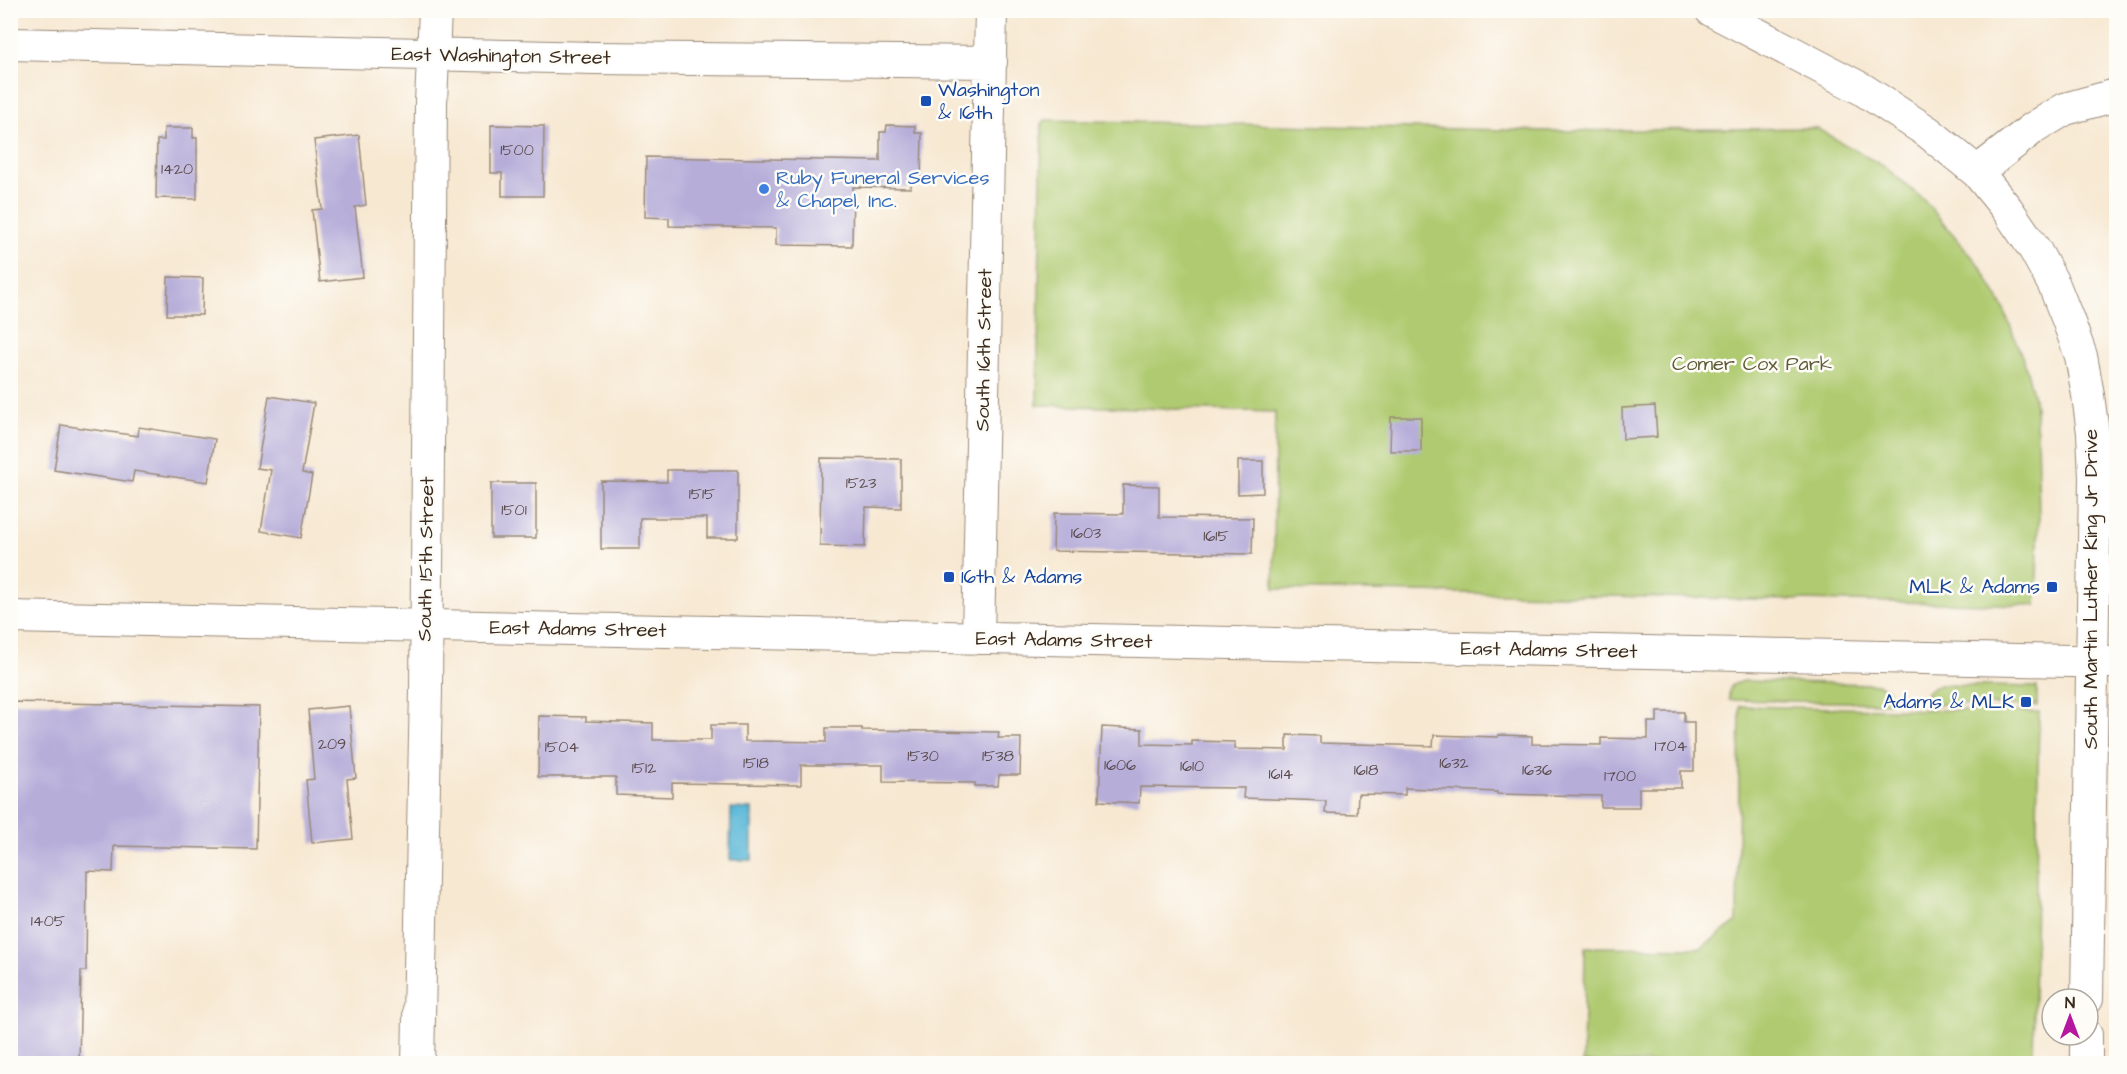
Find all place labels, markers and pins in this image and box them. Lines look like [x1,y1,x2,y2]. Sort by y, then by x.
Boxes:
place label: Washington & 16th [938,76,1040,127]
marker: Washington & 16th [919,94,933,108]
place label: Ruby Funeral Services & Chapel, Inc. [776,164,989,215]
marker: Ruby Funeral Services & Chapel, Inc. [757,182,771,196]
place label: 16th & Adams [961,563,1082,591]
marker: 16th & Adams [942,570,956,584]
place label: MLK & Adams [1909,573,2040,601]
marker: MLK & Adams [2045,580,2059,594]
place label: Adams & MLK [1883,688,2014,716]
marker: Adams & MLK [2019,695,2033,709]

